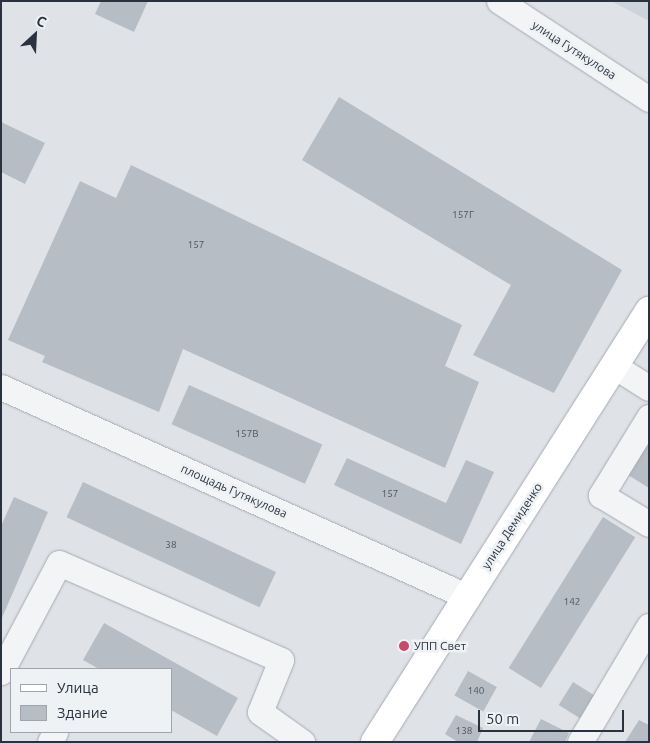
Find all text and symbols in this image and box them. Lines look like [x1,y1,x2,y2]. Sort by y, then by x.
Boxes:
north arrow [10,10,60,60]
text: С [34,12,49,31]
street label: улица Гутякулова [529,17,619,83]
house number: 157Г [452,209,474,221]
house number: 157 [188,239,204,251]
house number: 157В [235,428,259,440]
street label: площадь Гутякулова [179,461,289,521]
street label: улица Демиденко [479,480,545,572]
house number: 157 [382,488,398,500]
house number: 38 [165,539,177,551]
house number: 142 [564,596,580,608]
place label: УПП Свет [414,639,466,653]
marker: УПП Свет [398,640,410,652]
legend [10,668,172,733]
text: Улица [57,679,99,696]
house number: 140 [468,685,484,697]
scale bar [480,700,626,732]
text: Здание [57,704,108,721]
text: 50 m [486,710,519,727]
house number: 138 [456,725,472,737]

